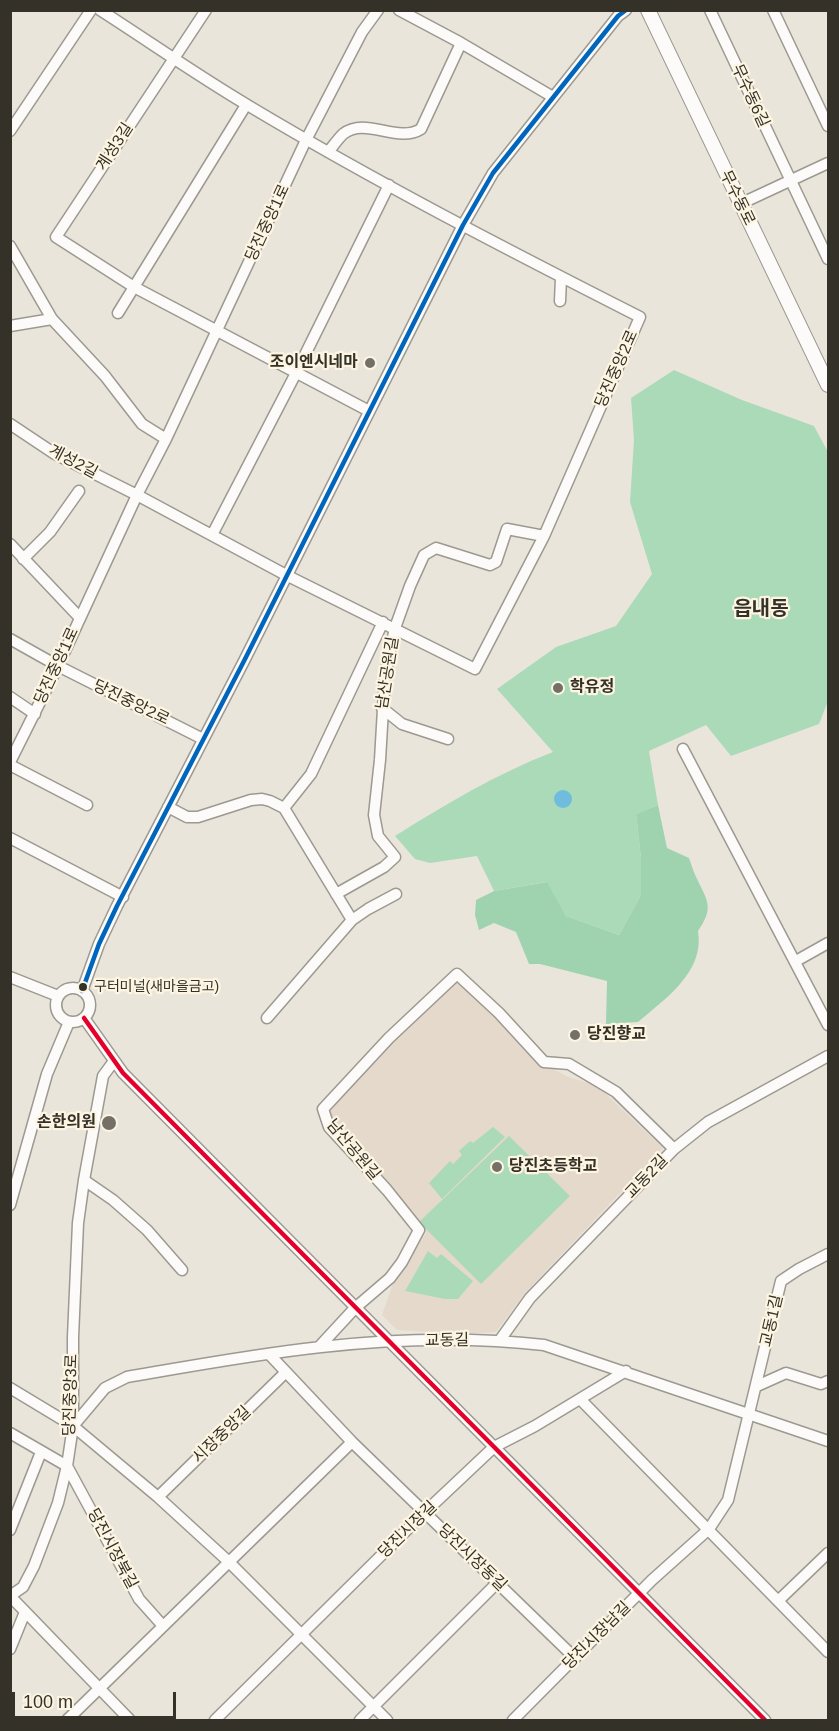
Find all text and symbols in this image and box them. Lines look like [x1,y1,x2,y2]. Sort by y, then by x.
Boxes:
street label: 무수동6길 [727,61,773,131]
street label: 계성3길 [92,120,138,174]
street label: 무수동로 [715,167,759,229]
street label: 당진중앙1로 [242,182,294,264]
street label: 당진중앙2로 [591,327,643,411]
place label: 조이엔시네마 [270,353,358,373]
marker: 조이엔시네마 [363,356,377,370]
street label: 계성2길 [45,441,101,483]
district label: 읍내동 [733,597,789,621]
street label: 당진중앙1로 [31,625,83,707]
street label: 남산공원길 [373,635,403,711]
street label: 당진중앙2로 [90,676,172,730]
place label: 학유정 [570,678,614,698]
marker: 학유정 [551,681,565,695]
place label: 구터미널(새마을금고) [94,979,219,995]
marker: 구터미널(새마을금고) [77,981,89,993]
place label: 당진향교 [587,1025,646,1045]
marker: 당진향교 [568,1028,582,1042]
place label: 손한의원 [37,1113,96,1133]
marker: 손한의원 [100,1114,118,1132]
street label: 남산공원길 [322,1116,384,1184]
street label: 교동2길 [622,1151,672,1203]
place label: 당진초등학교 [509,1157,597,1177]
marker: 당진초등학교 [490,1160,504,1174]
street label: 교동1길 [757,1293,787,1349]
street label: 교동길 [425,1331,469,1351]
street label: 당진중앙3로 [60,1353,82,1437]
street label: 시장중앙길 [189,1403,255,1467]
street label: 당진시장길 [375,1498,441,1562]
street label: 당진시장북길 [83,1506,141,1592]
street label: 당진시장동길 [434,1520,510,1596]
street label: 당진시장남길 [559,1598,635,1674]
scale bar [15,1680,178,1718]
text: 100 m [23,1692,73,1712]

